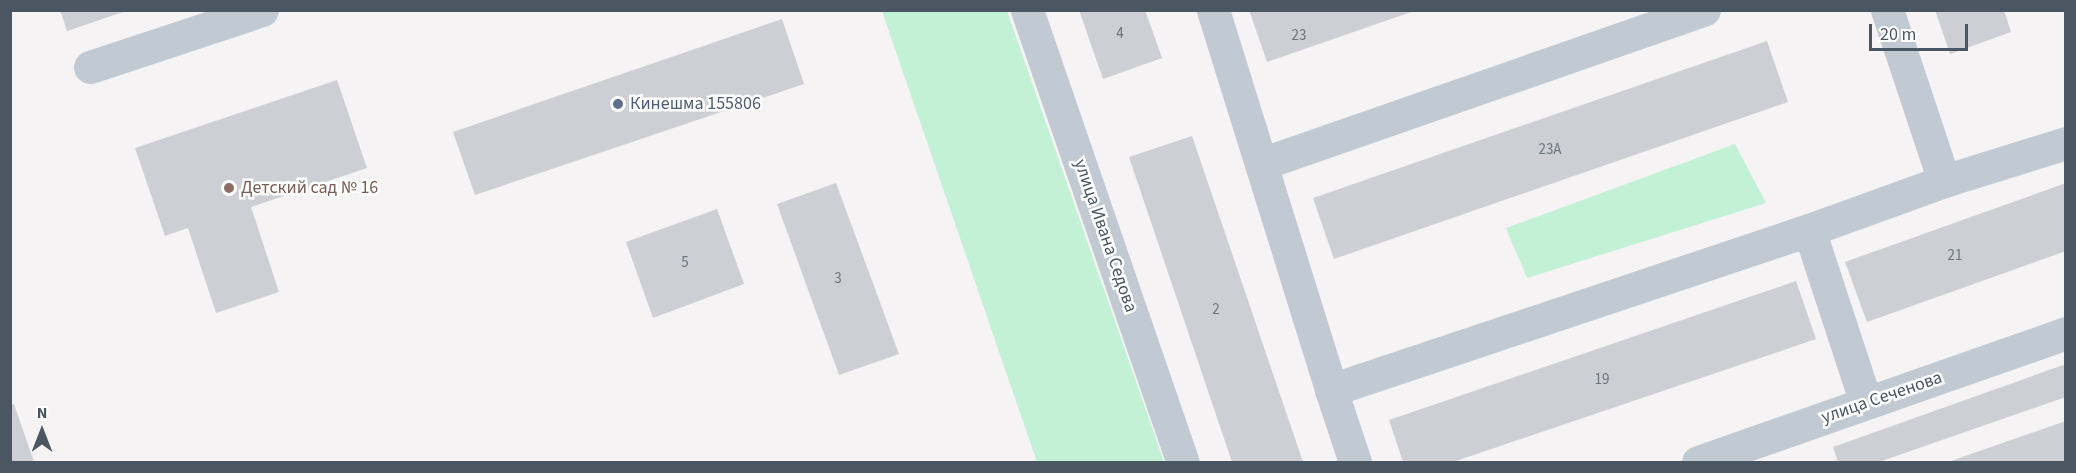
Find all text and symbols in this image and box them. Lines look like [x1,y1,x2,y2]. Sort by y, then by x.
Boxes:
scale bar [1872,12,1971,50]
text: 20 m [1880,22,1916,47]
house number: 4 [1116,25,1124,43]
house number: 23 [1292,27,1306,45]
place label: Кинешма 155806 [630,93,761,115]
marker: Кинешма 155806 [611,97,625,111]
house number: 23А [1538,141,1562,159]
street label: улица Ивана Седова [1069,157,1141,315]
place label: Детский сад № 16 [241,177,378,199]
marker: Детский сад № 16 [222,181,236,195]
house number: 21 [1948,247,1962,265]
house number: 5 [681,254,689,272]
house number: 3 [834,270,842,288]
house number: 2 [1212,301,1220,319]
street label: улица Сеченова [1819,367,1945,429]
house number: 19 [1595,371,1609,389]
north arrow [12,401,72,461]
text: N [37,402,47,424]

